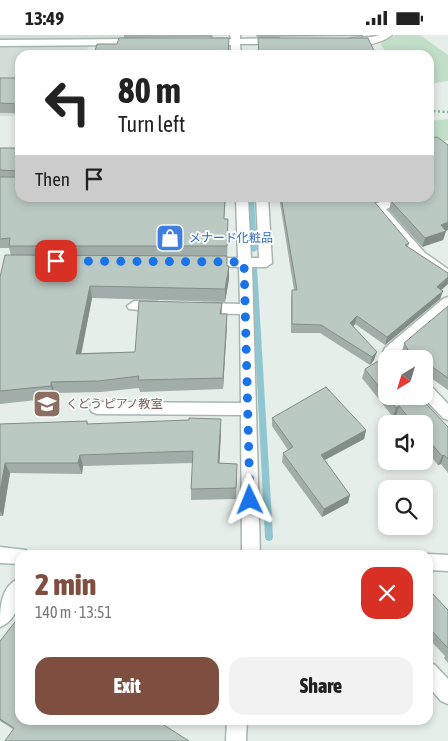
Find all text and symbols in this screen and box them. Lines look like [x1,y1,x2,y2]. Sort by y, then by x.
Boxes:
text: 13:49 [25,7,64,29]
icon: left [35,70,100,135]
text: 80 m [118,70,181,110]
text: Turn left [118,111,185,137]
icon: arrive [80,165,108,193]
text: Then [35,168,70,190]
shop icon: メナード化粧品 [155,223,185,253]
place label: メナード化粧品 [189,231,273,245]
pin [35,240,77,282]
icon: arrive [42,247,70,275]
north arrow [378,350,432,405]
map controls [378,350,433,535]
school or university icon: くどう ピアノ教室 [32,389,62,419]
place label: くどう ピアノ教室 [66,397,163,411]
button: sound [378,415,433,470]
position arrow [223,473,275,525]
button: search [378,480,433,535]
text: 2 min [35,567,96,601]
button: close [361,567,413,619]
text: 140 m · 13:51 [35,603,112,621]
button: Exit [35,657,219,715]
button: Share [229,657,413,715]

